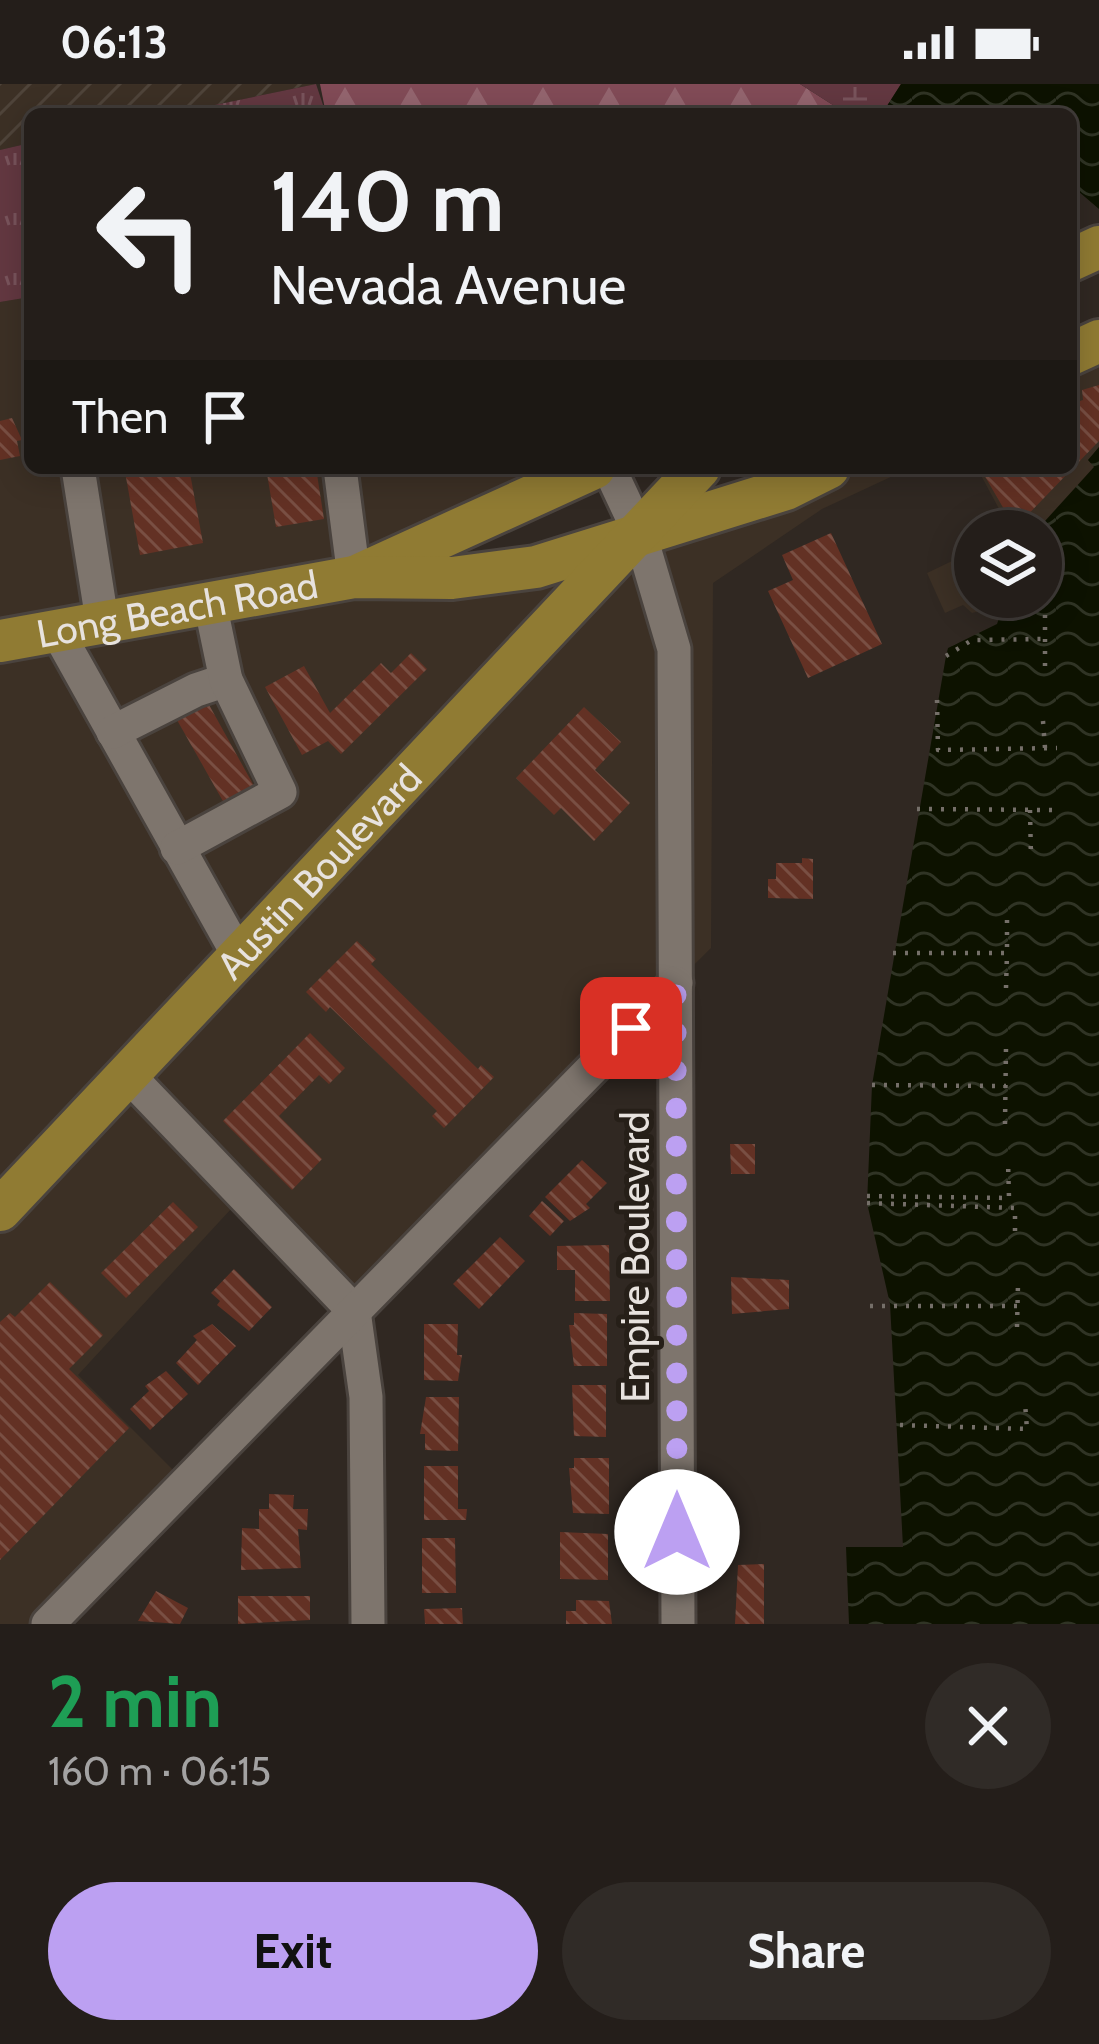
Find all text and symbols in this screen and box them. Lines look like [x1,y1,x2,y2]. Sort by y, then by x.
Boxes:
text: 06:13 [60,15,168,69]
text: 140 m [270,150,504,252]
icon: left [72,156,228,312]
text: Nevada Avenue [270,252,626,318]
icon: arrive [192,384,258,450]
text: Then [72,390,168,444]
map controls [954,510,1062,618]
button: layers [954,510,1062,618]
street label: Long Beach Road [33,560,322,658]
street label: Austin Boulevard [206,754,431,989]
pin [580,977,682,1079]
icon: arrive [598,995,664,1061]
street label: Empire Boulevard [611,1111,659,1403]
position arrow [614,1469,740,1595]
text: 2 min [48,1658,222,1745]
button: close [925,1663,1051,1789]
text: 160 m · 06:15 [48,1747,271,1795]
button: Exit [48,1882,538,2020]
button: Share [562,1882,1051,2020]

